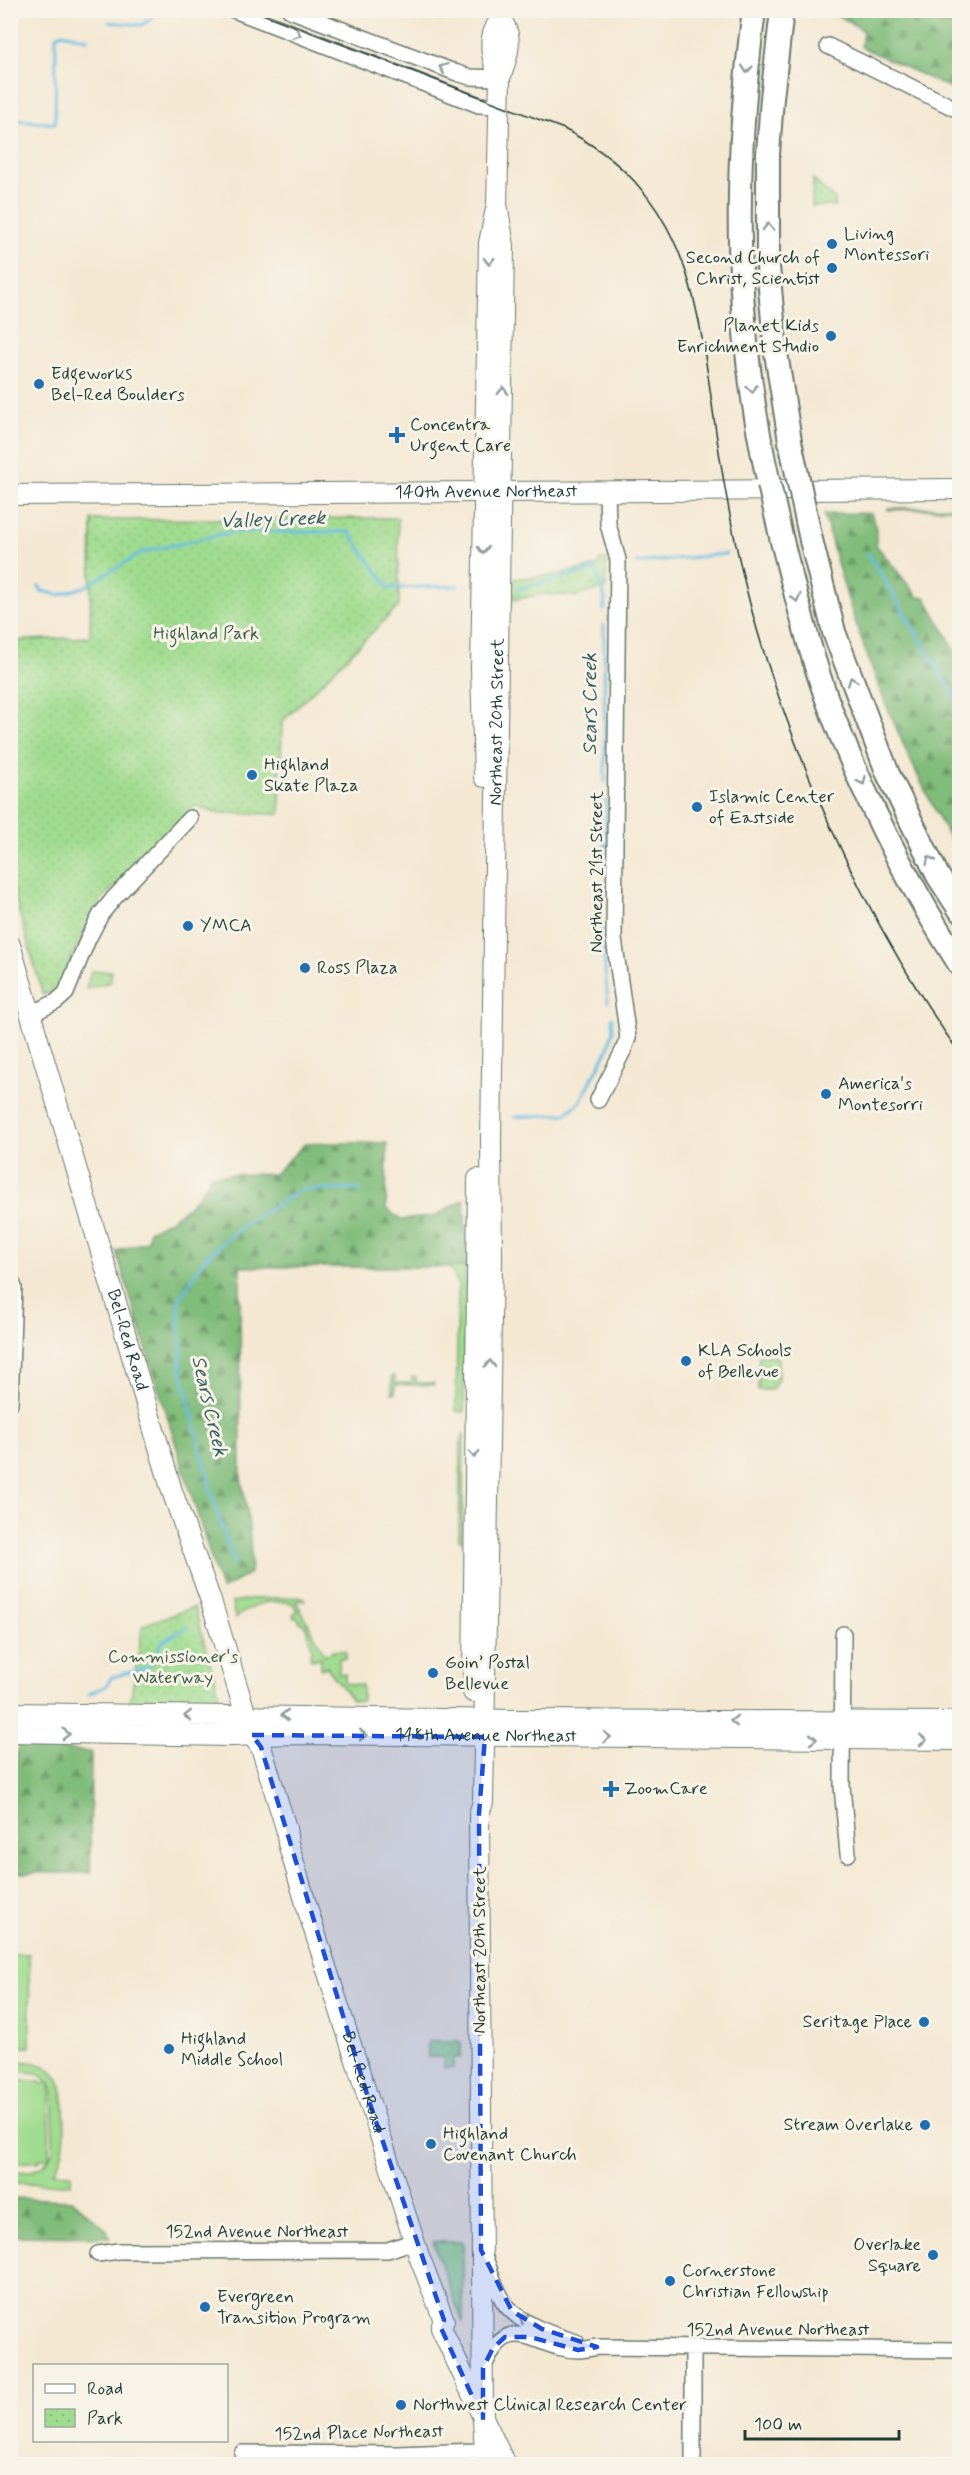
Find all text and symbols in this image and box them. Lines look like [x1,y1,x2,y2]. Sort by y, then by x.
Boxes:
one-way arrow [291,27,302,40]
one-way arrow [438,63,449,75]
one-way arrow [741,64,754,73]
place label: Living Montessori [844,222,929,267]
one-way arrow [762,223,774,232]
marker: Living Montessori [825,237,839,251]
place label: Second Church of Christ, Scientist [686,246,821,291]
one-way arrow [483,257,495,266]
marker: Second Church of Christ, Scientist [825,261,839,275]
place label: Planet Kids Enrichment Studio [677,314,819,359]
marker: Planet Kids Enrichment Studio [824,329,838,343]
place label: Edgeworks Bel-Red Boulders [51,362,185,407]
marker: Edgeworks Bel-Red Boulders [32,377,46,391]
one-way arrow [745,384,757,393]
one-way arrow [497,386,509,395]
place label: Concentra Urgent Care [410,413,511,460]
marker: Concentra Urgent Care [388,426,406,444]
street label: 140th Avenue Northeast [395,479,578,505]
water label: Valley Creek [220,505,327,535]
one-way arrow [477,546,489,555]
one-way arrow [789,592,802,602]
park label: Highland Park [153,622,259,648]
street label: Northeast 20th Street [484,638,510,806]
water label: Sears Creek [577,653,604,755]
one-way arrow [846,676,859,687]
place label: Highland Skate Plaza [264,753,358,798]
marker: Highland Skate Plaza [245,768,259,782]
one-way arrow [854,775,866,786]
place label: Islamic Center of Eastside [709,785,835,830]
street label: Northeast 21st Street [585,791,609,953]
marker: Islamic Center of Eastside [690,800,704,814]
one-way arrow [926,855,937,866]
place label: YMCA [200,914,252,938]
marker: YMCA [181,919,195,933]
place label: Ross Plaza [317,956,398,980]
marker: Ross Plaza [298,961,312,975]
place label: America's Montesorri [838,1072,923,1117]
marker: America's Montesorri [819,1087,833,1101]
street label: Bel-Red Road [101,1286,154,1394]
place label: KLA Schools of Bellevue [698,1339,791,1384]
water label: Sears Creek [184,1353,234,1459]
marker: KLA Schools of Bellevue [679,1354,693,1368]
one-way arrow [484,1360,496,1369]
one-way arrow [468,1449,480,1458]
park label: Commissioner's Waterway [108,1645,238,1690]
place label: Goin’ Postal Bellevue [445,1651,530,1696]
marker: Goin’ Postal Bellevue [426,1666,440,1680]
one-way arrow [280,1709,289,1721]
one-way arrow [183,1710,192,1722]
one-way arrow [730,1715,739,1727]
street label: 148th Avenue Northeast [395,1723,577,1749]
one-way arrow [62,1727,71,1740]
one-way arrow [359,1729,368,1741]
one-way arrow [602,1731,611,1743]
one-way arrow [808,1733,817,1745]
one-way arrow [919,1734,928,1746]
place label: ZoomCare [624,1777,708,1801]
marker: ZoomCare [602,1780,620,1798]
street label: Northeast 20th Street [468,1866,492,2034]
place label: Seritage Place [803,2010,912,2034]
marker: Seritage Place [917,2015,931,2029]
place label: Highland Middle School [181,2027,283,2072]
street label: Bel-Red Road [336,2029,390,2136]
marker: Highland Middle School [162,2042,176,2056]
place label: Stream Overlake [783,2113,913,2137]
marker: Stream Overlake [918,2118,932,2132]
place label: Highland Covenant Church [443,2122,577,2167]
marker: Highland Covenant Church [424,2137,438,2151]
street label: 152nd Avenue Northeast [166,2220,349,2244]
place label: Overlake Square [853,2233,921,2278]
marker: Overlake Square [926,2248,940,2262]
place label: Cornerstone Christian Fellowship [682,2259,829,2304]
marker: Cornerstone Christian Fellowship [663,2274,677,2288]
place label: Evergreen Transition Program [217,2285,371,2330]
marker: Evergreen Transition Program [198,2300,212,2314]
one-way arrow [519,2314,529,2326]
street label: 152nd Avenue Northeast [687,2318,870,2342]
legend [33,2364,228,2442]
text: Road [87,2377,123,2401]
place label: Northwest Clinical Research Center [413,2393,687,2417]
marker: Northwest Clinical Research Center [394,2398,408,2412]
scale bar [745,2403,900,2441]
text: Park [87,2407,123,2431]
text: 100 m [754,2413,802,2437]
street label: 152nd Place Northeast [274,2420,444,2446]

